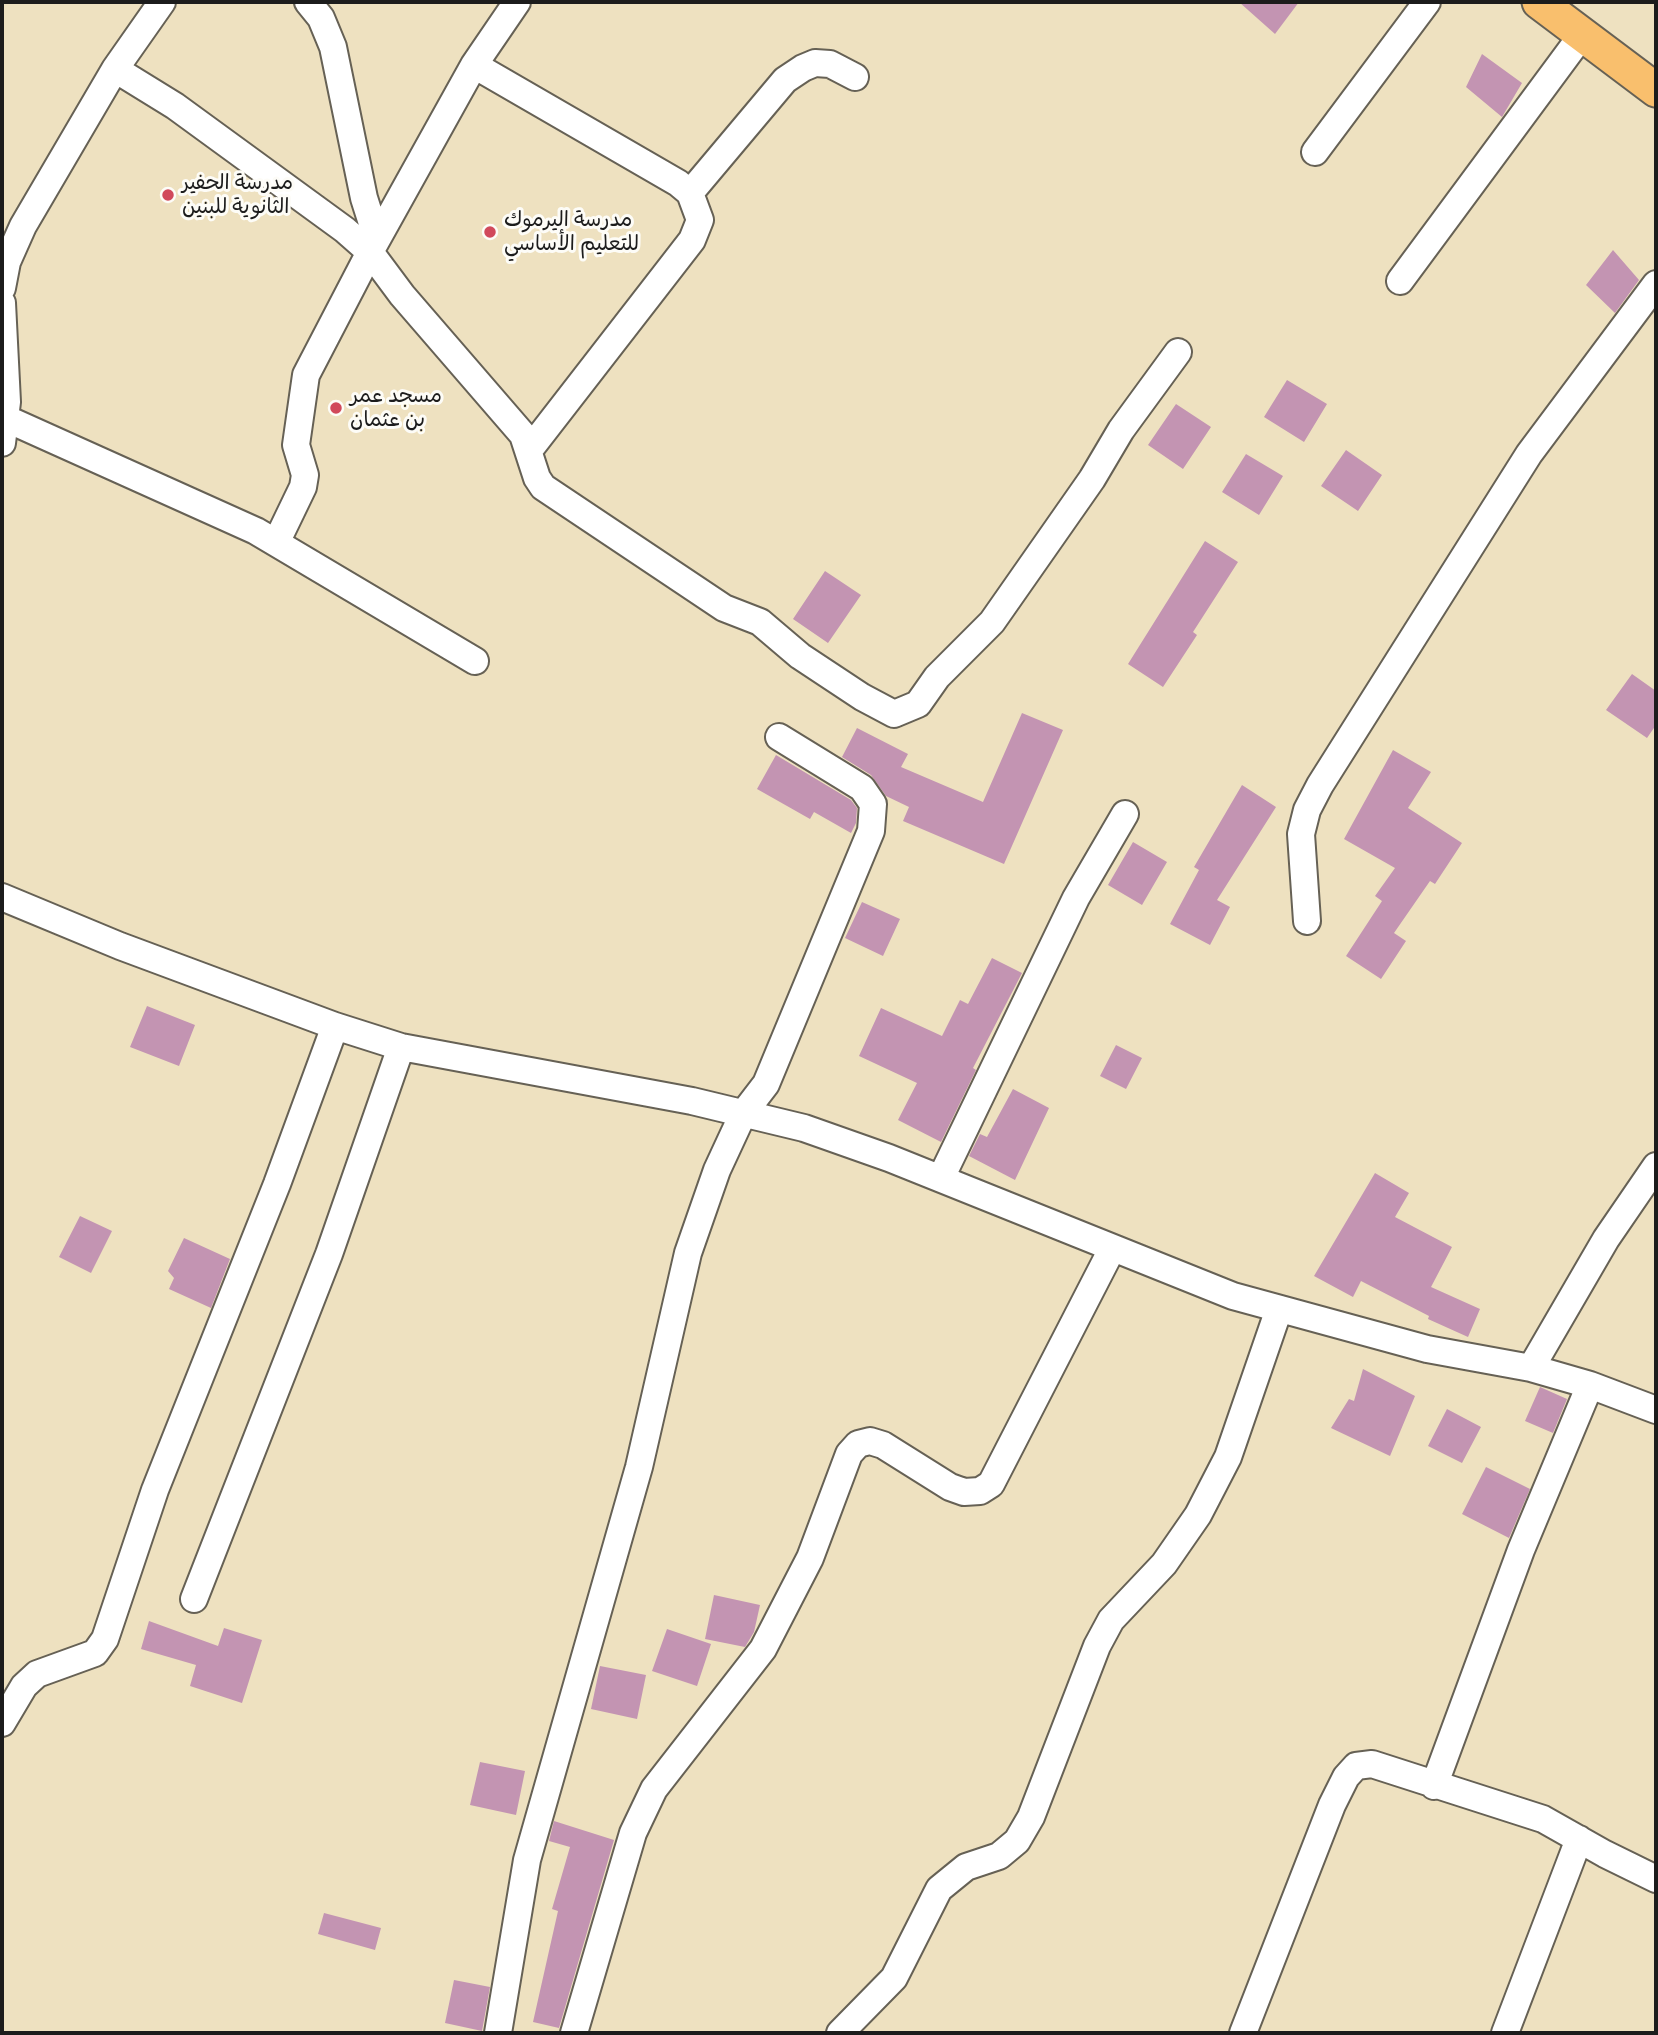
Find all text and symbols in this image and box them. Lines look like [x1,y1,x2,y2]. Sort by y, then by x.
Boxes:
place label: مدرسة الحفير الثانوية للبنين [182,170,293,220]
marker: مدرسة الحفير الثانوية للبنين [160,187,176,203]
place label: مدرسة اليرموك للتعليم الأساسي [504,207,639,257]
marker: مدرسة اليرموك للتعليم الأساسي [482,224,498,240]
place label: مسجد عمر بن عثمان [350,383,442,433]
marker: مسجد عمر بن عثمان [328,400,344,416]

